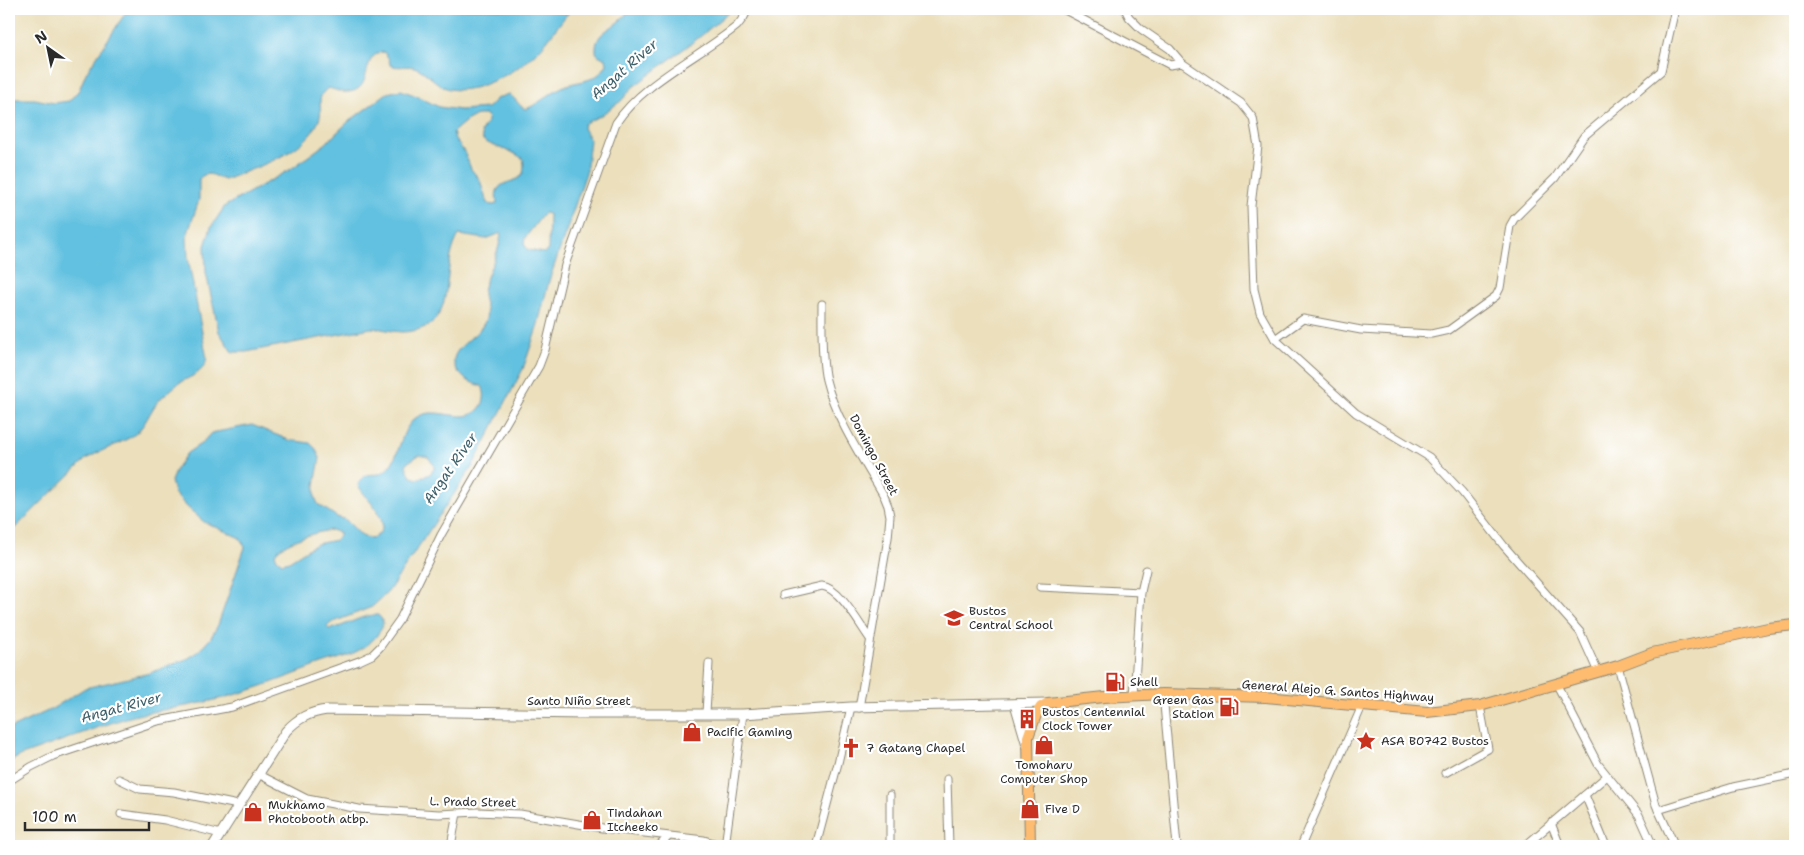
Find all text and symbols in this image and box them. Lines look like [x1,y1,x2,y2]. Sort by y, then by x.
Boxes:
north arrow [22,22,72,72]
text: N [31,27,50,48]
water label: Angat River [587,35,661,103]
street label: Domingo Street [846,412,902,498]
water label: Angat River [419,429,481,507]
place label: Bustos Central School [969,603,1053,633]
school or university icon: Bustos Central School [943,607,965,629]
fuel station icon: Shell [1104,671,1126,693]
place label: Shell [1130,674,1158,690]
street label: General Alejo G. Santos Highway [1241,676,1435,706]
water label: Angat River [79,688,164,726]
place label: Green Gas Station [1153,692,1214,722]
street label: Santo Niño Street [527,693,631,709]
fuel station icon: Green Gas Station [1218,696,1240,718]
place label: Bustos Centennial Clock Tower [1042,704,1145,734]
building icon: Bustos Centennial Clock Tower [1016,708,1038,730]
shop icon: Pacific Gaming [681,721,703,743]
place label: Pacific Gaming [707,724,792,740]
place icon: ASA B0742 Bustos [1355,730,1377,752]
place label: ASA B0742 Bustos [1381,733,1489,749]
shop icon: Tomoharu Computer Shop [1033,734,1055,756]
church icon: 7 Gatang Chapel [840,737,862,759]
place label: 7 Gatang Chapel [866,740,965,756]
place label: Tomoharu Computer Shop [1000,757,1088,787]
street label: L. Prado Street [429,793,517,811]
place label: Mukhamo Photobooth atbp. [268,797,369,827]
shop icon: Five D [1019,798,1041,820]
scale bar [25,800,149,832]
shop icon: Mukhamo Photobooth atbp. [242,801,264,823]
place label: Five D [1045,801,1080,817]
place label: Tindahan Itcheeko [607,805,662,835]
text: 100 m [32,807,77,827]
shop icon: Tindahan Itcheeko [581,809,603,831]

